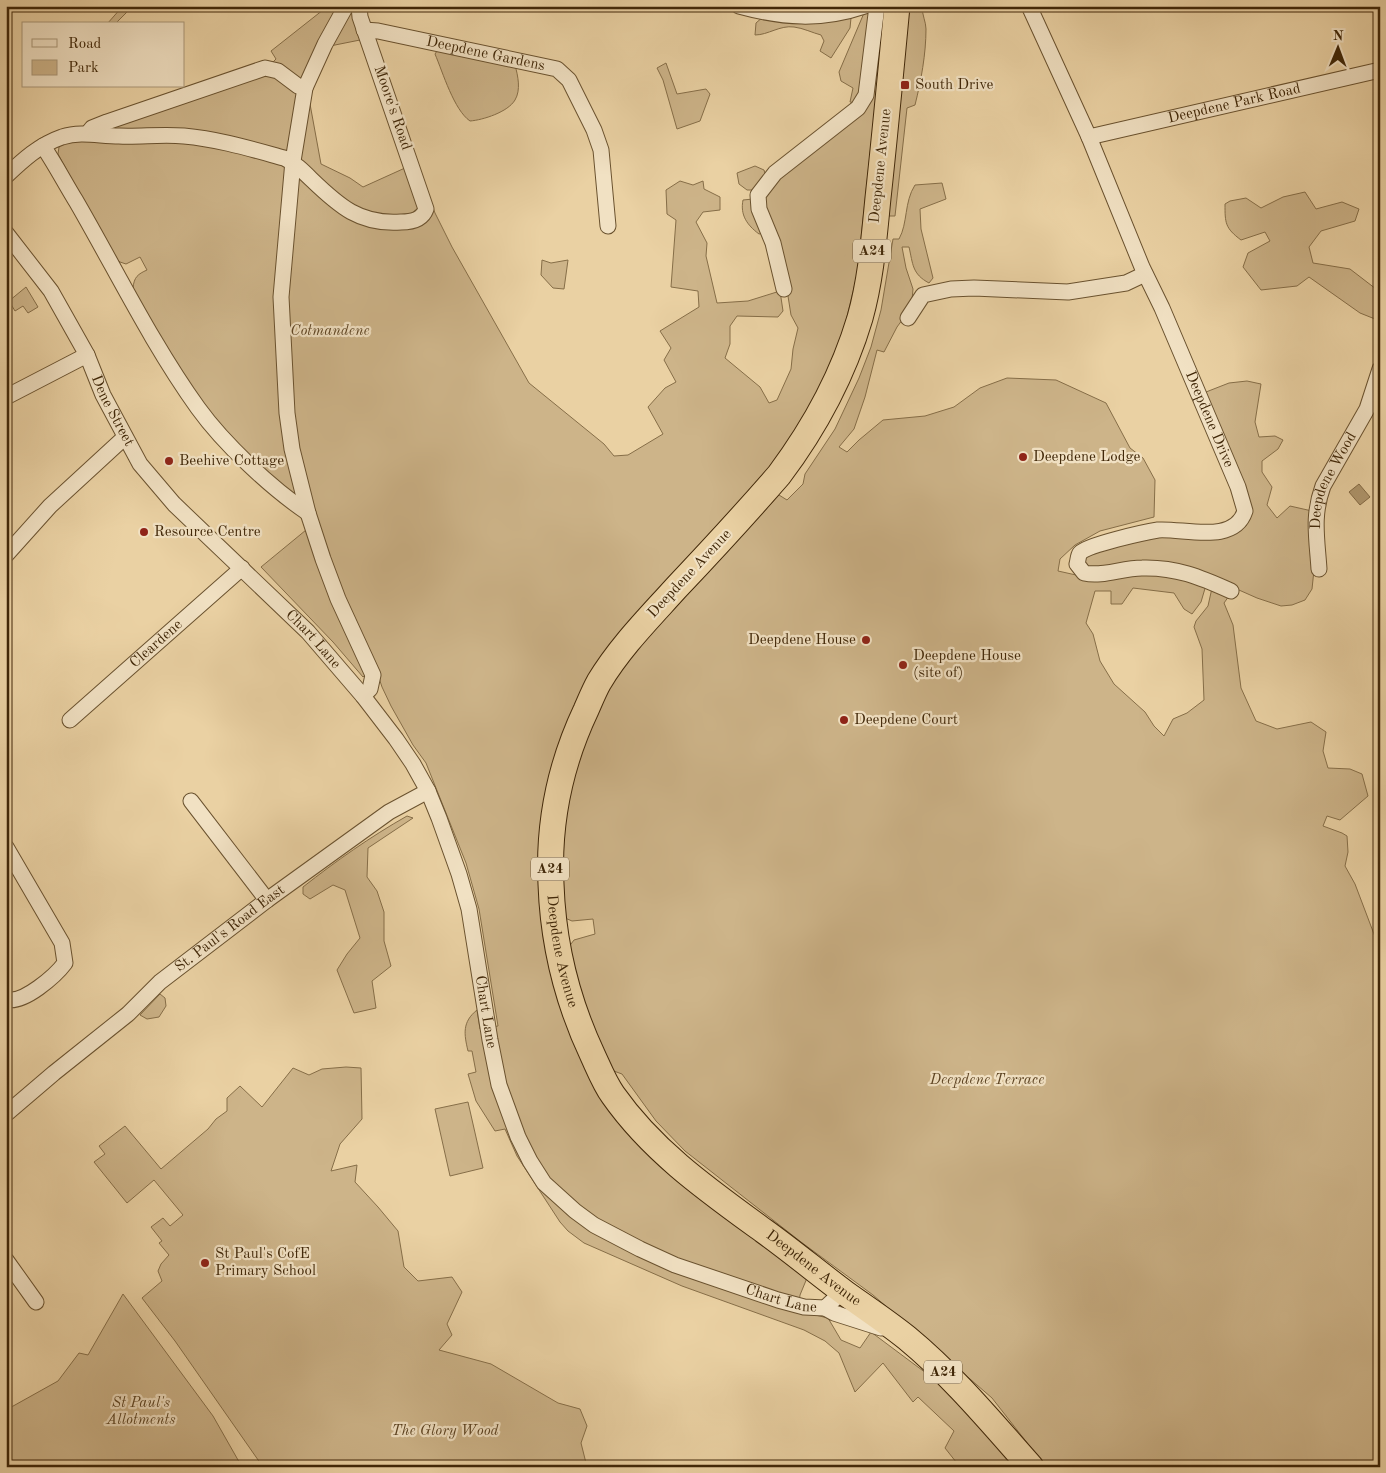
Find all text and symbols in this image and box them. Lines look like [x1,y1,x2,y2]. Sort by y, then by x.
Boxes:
legend [22,22,185,88]
north arrow [1314,22,1364,72]
text: N [1333,29,1344,43]
street label: Deepdene Gardens [425,34,546,74]
text: Road [68,37,102,52]
text: Park [68,61,99,76]
street label: Moore's Road [371,64,414,152]
place label: South Drive [915,78,993,93]
marker: South Drive [899,79,911,91]
street label: Deepdene Park Road [1166,81,1302,126]
street label: Deepdene Avenue [868,108,894,224]
road number: A24 [853,240,891,262]
park label: Cotmandene [290,324,370,339]
street label: Deepdene Drive [1182,369,1236,470]
street label: Dene Street [88,373,136,449]
street label: Deepdene Wood [1309,430,1360,530]
place label: Deepdene Lodge [1033,450,1141,465]
marker: Deepdene Lodge [1017,451,1029,463]
place label: Beehive Cottage [179,454,284,469]
marker: Beehive Cottage [163,455,175,467]
place label: Resource Centre [154,525,261,540]
marker: Resource Centre [138,526,150,538]
street label: Deepdene Avenue [645,527,735,621]
street label: Chart Lane [283,607,344,672]
street label: Cleardene [127,617,185,671]
place label: Deepdene House [748,633,856,648]
marker: Deepdene House [860,634,872,646]
place label: Deepdene House (site of) [913,649,1021,681]
marker: Deepdene House (site of) [897,659,909,671]
place label: Deepdene Court [854,713,958,728]
marker: Deepdene Court [838,714,850,726]
road number: A24 [531,858,569,881]
street label: St. Paul's Road East [172,882,288,975]
street label: Deepdene Avenue [544,894,580,1010]
street label: Chart Lane [472,974,499,1050]
park label: Deepdene Terrace [929,1073,1044,1088]
street label: Deepdene Avenue [763,1227,864,1309]
place label: St Paul's CofE Primary School [215,1247,316,1279]
marker: St Paul's CofE Primary School [199,1257,211,1269]
street label: Chart Lane [743,1282,817,1315]
road number: A24 [924,1360,962,1384]
park label: St Paul's Allotments [105,1396,176,1428]
park label: The Glory Wood [391,1424,500,1439]

